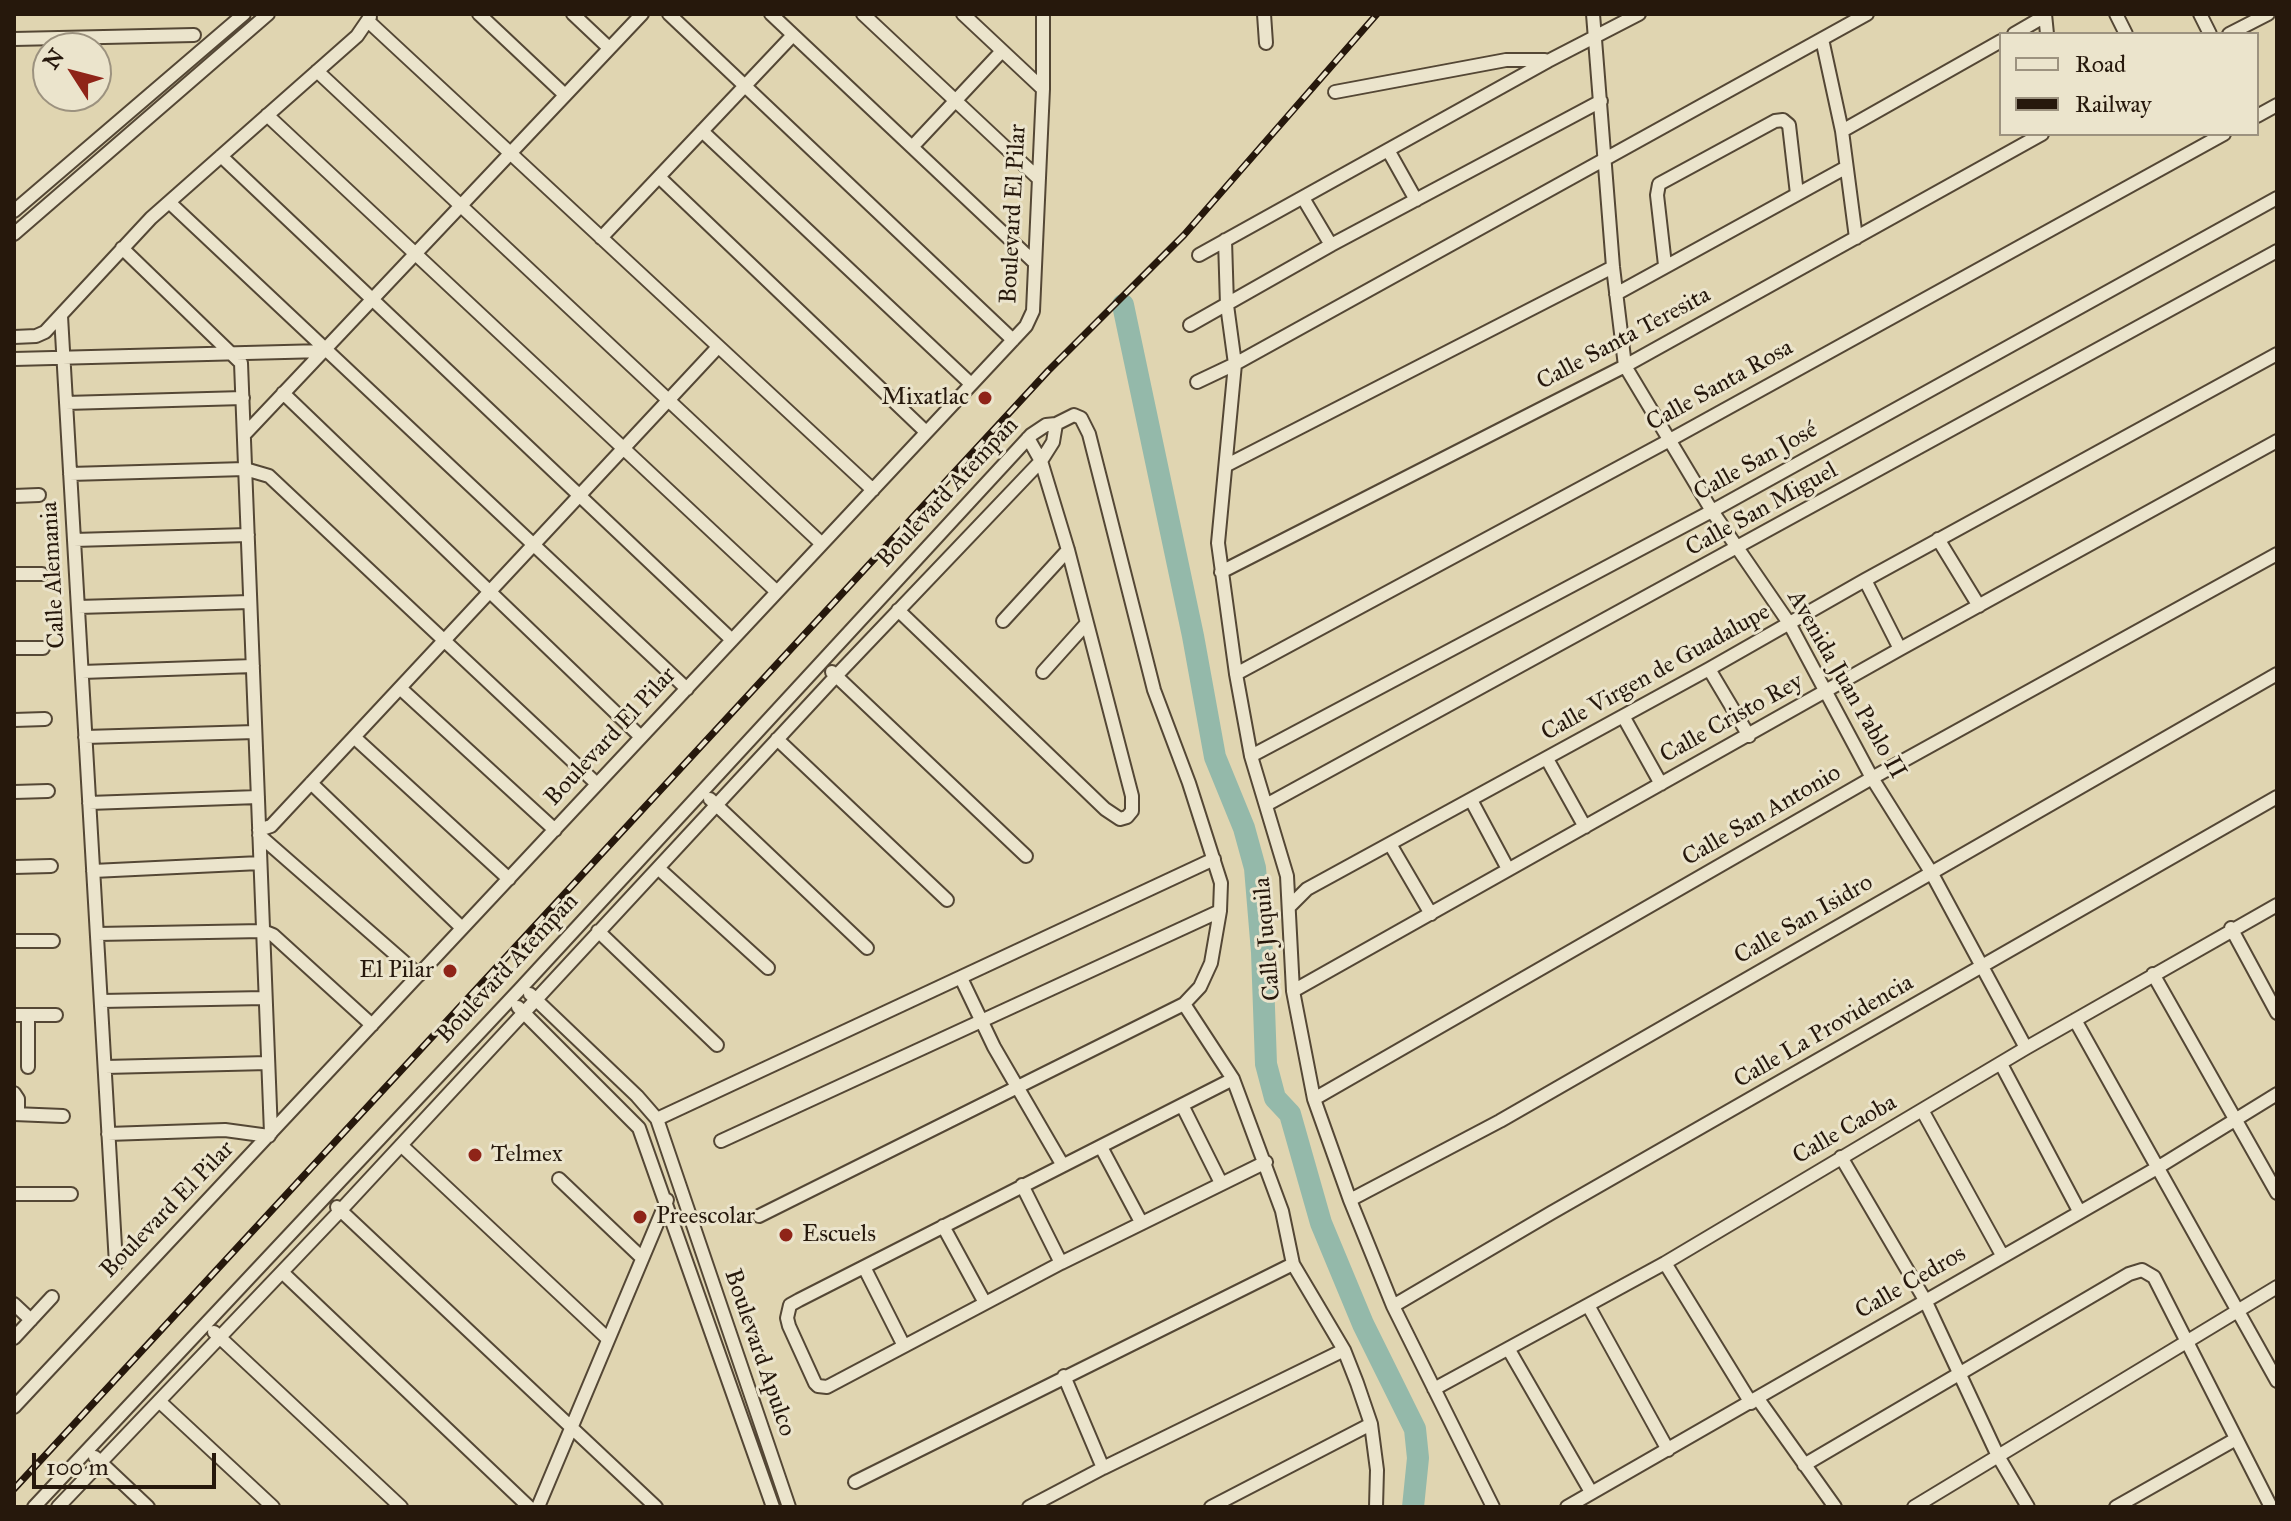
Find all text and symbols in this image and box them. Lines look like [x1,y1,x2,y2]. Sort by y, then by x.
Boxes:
north arrow [32,32,112,112]
legend [1999,32,2259,136]
text: N [37,43,70,74]
text: Road [2075,49,2126,79]
text: Railway [2075,89,2152,119]
street label: Boulevard El Pilar [995,123,1033,305]
street label: Calle Santa Teresita [1532,281,1716,397]
street label: Calle Santa Rosa [1642,334,1798,438]
place label: Mixatlac [882,384,969,412]
marker: Mixatlac [976,389,994,407]
street label: Boulevard Atempan [871,412,1025,574]
street label: Calle San José [1689,416,1823,508]
street label: Calle San Miguel [1681,457,1843,563]
street label: Calle Alemania [36,501,72,649]
street label: Avenida Juan Pablo II [1780,586,1912,784]
street label: Calle Virgen de Guadalupe [1537,598,1775,748]
street label: Boulevard El Pilar [539,661,683,813]
street label: Calle Cristo Rey [1655,668,1809,770]
street label: Calle San Antonio [1678,759,1846,873]
street label: Calle San Isidro [1730,869,1878,971]
street label: Calle Juquila [1248,876,1288,1002]
street label: Boulevard Atempan [431,888,585,1050]
place label: El Pilar [359,957,434,985]
marker: El Pilar [441,962,459,980]
street label: Calle La Providencia [1729,969,1919,1095]
street label: Calle Caoba [1788,1089,1902,1171]
street label: Boulevard El Pilar [95,1135,241,1285]
place label: Telmex [491,1141,563,1169]
marker: Telmex [466,1146,484,1164]
place label: Preescolar [656,1203,755,1231]
marker: Preescolar [631,1208,649,1226]
place label: Escuels [802,1221,876,1249]
marker: Escuels [777,1226,795,1244]
street label: Calle Cedros [1851,1240,1971,1326]
street label: Boulevard Apulco [717,1266,801,1440]
scale bar [36,1437,220,1487]
text: 100 m [46,1452,109,1482]

